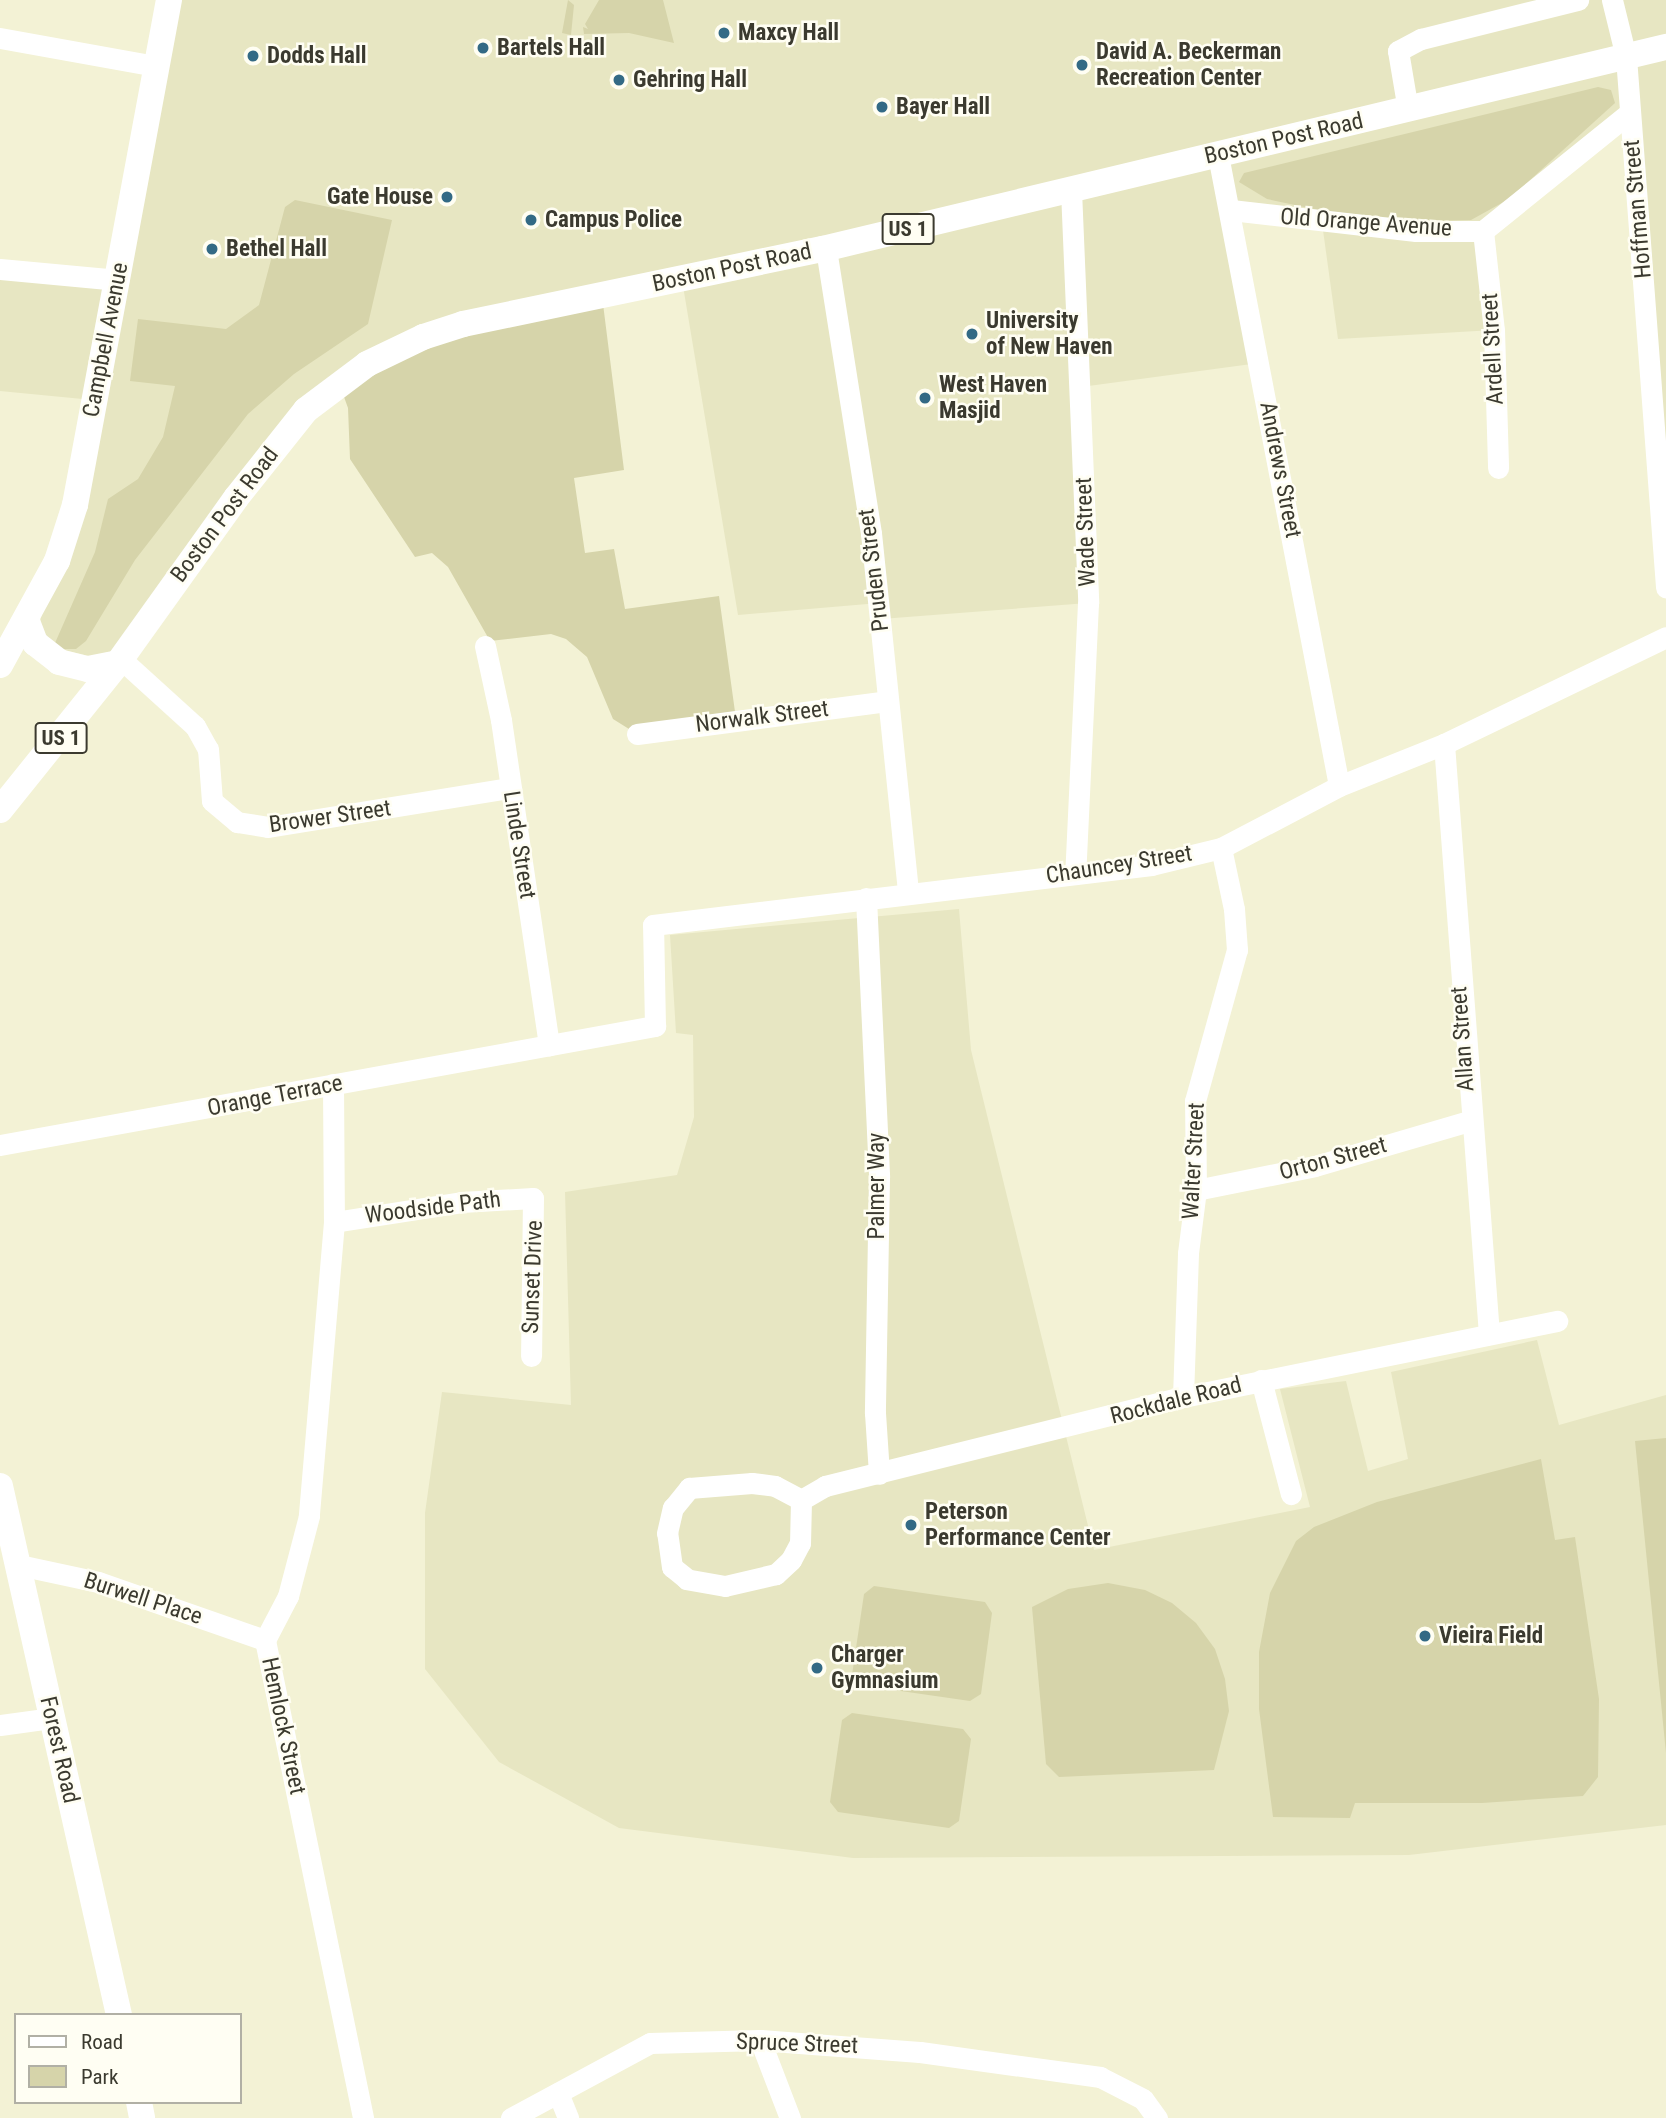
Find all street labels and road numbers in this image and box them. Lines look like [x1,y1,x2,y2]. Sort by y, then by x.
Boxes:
street label: Boston Post Road [1202,107,1366,171]
street label: Hoffman Street [1618,139,1658,279]
street label: Old Orange Avenue [1279,203,1453,243]
road number: US 1 [880,212,936,246]
street label: Boston Post Road [650,238,814,298]
street label: Campbell Avenue [77,260,135,420]
street label: Ardell Street [1476,292,1510,406]
street label: Andrews Street [1253,400,1307,540]
street label: Boston Post Road [165,442,285,588]
street label: Wade Street [1070,477,1102,587]
street label: Pruden Street [853,507,895,633]
street label: Norwalk Street [694,695,830,739]
road number: US 1 [33,720,89,756]
street label: Linde Street [497,789,541,901]
street label: Brower Street [267,795,393,839]
street label: Chauncey Street [1044,840,1194,890]
street label: Allan Street [1446,986,1480,1092]
street label: Orange Terrace [205,1069,345,1123]
street label: Walter Street [1177,1102,1211,1220]
street label: Orton Street [1276,1131,1390,1187]
street label: Palmer Way [863,1133,891,1239]
street label: Woodside Path [364,1186,502,1230]
street label: Sunset Drive [517,1220,549,1334]
street label: Rockdale Road [1107,1371,1245,1431]
street label: Burwell Place [80,1567,206,1631]
street label: Hemlock Street [255,1655,311,1797]
street label: Forest Road [33,1694,85,1806]
street label: Spruce Street [736,2028,858,2060]

